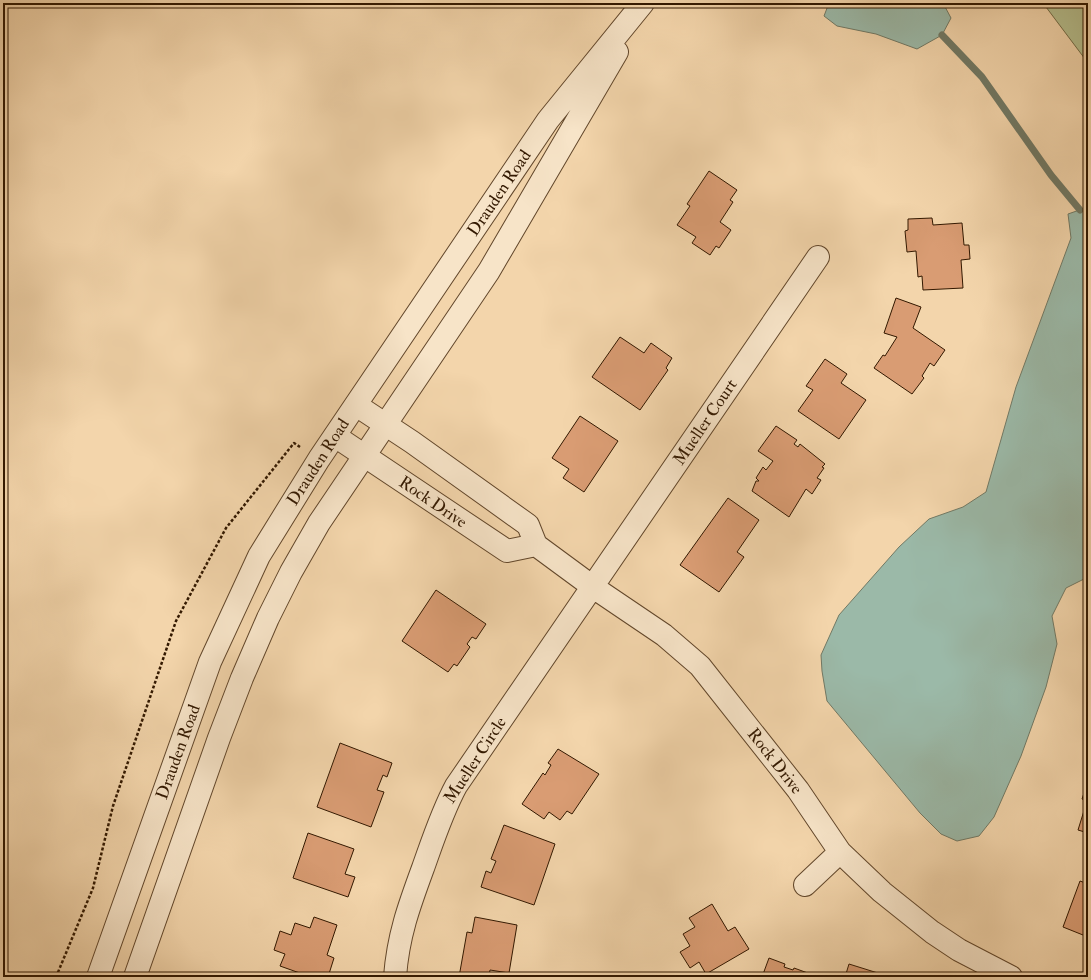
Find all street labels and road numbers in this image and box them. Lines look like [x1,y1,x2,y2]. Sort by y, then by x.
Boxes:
street label: Drauden Road [463,145,536,240]
street label: Mueller Court [669,375,742,469]
street label: Drauden Road [282,414,354,509]
street label: Rock Drive [395,472,471,532]
street label: Drauden Road [151,701,205,802]
street label: Mueller Circle [439,713,511,807]
street label: Rock Drive [743,724,807,798]

